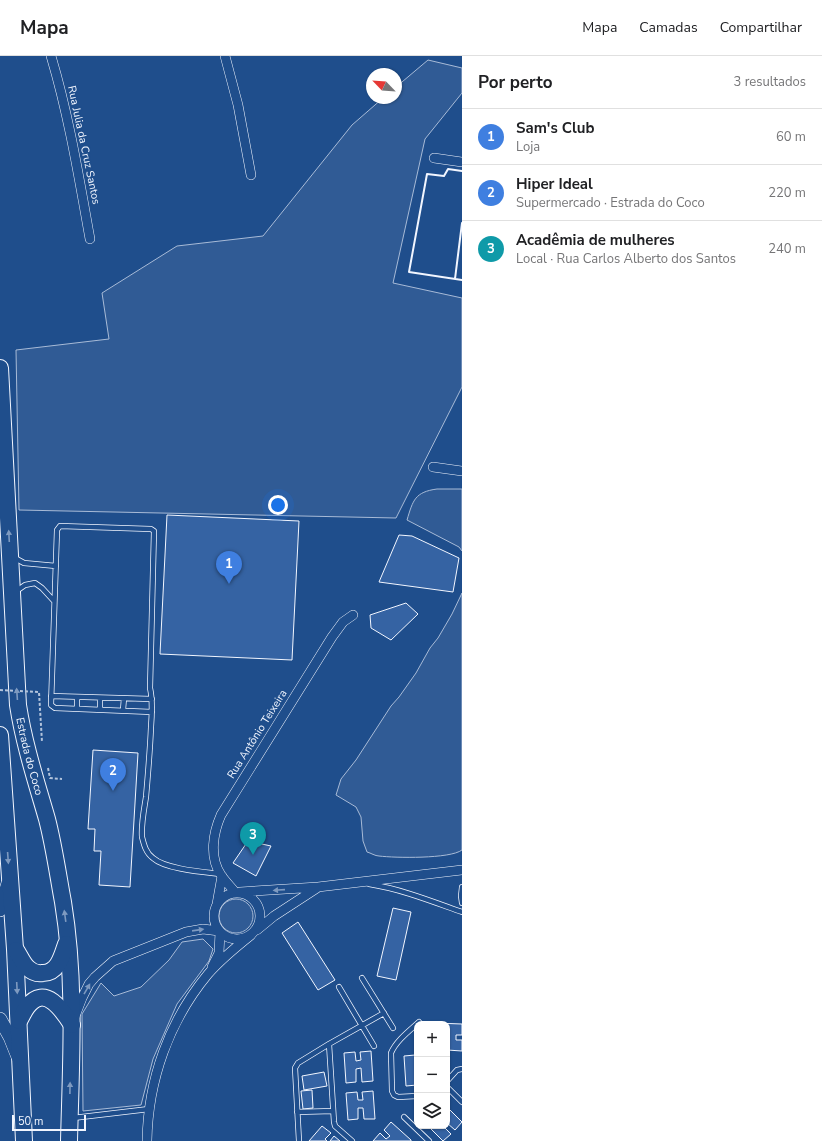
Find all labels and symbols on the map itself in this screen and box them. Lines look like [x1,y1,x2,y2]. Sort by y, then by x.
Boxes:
north arrow [366,68,402,104]
street label: Rua Julia da Cruz Santos [64,84,104,206]
your location [268,495,288,515]
one-way arrow [6,530,13,542]
pin: 1 [216,551,242,584]
street label: Rua Antônio Teixeira [224,687,290,781]
one-way arrow [14,688,21,700]
street label: Estrada do Coco [13,716,47,797]
pin: 2 [100,758,126,791]
pin: 3 [240,822,266,855]
one-way arrow [5,852,12,864]
one-way arrow [273,886,285,893]
one-way arrow [62,910,68,922]
one-way arrow [192,927,204,933]
one-way arrow [14,981,21,994]
one-way arrow [83,983,90,995]
one-way arrow [67,1081,73,1094]
scale bar [12,1113,86,1132]

